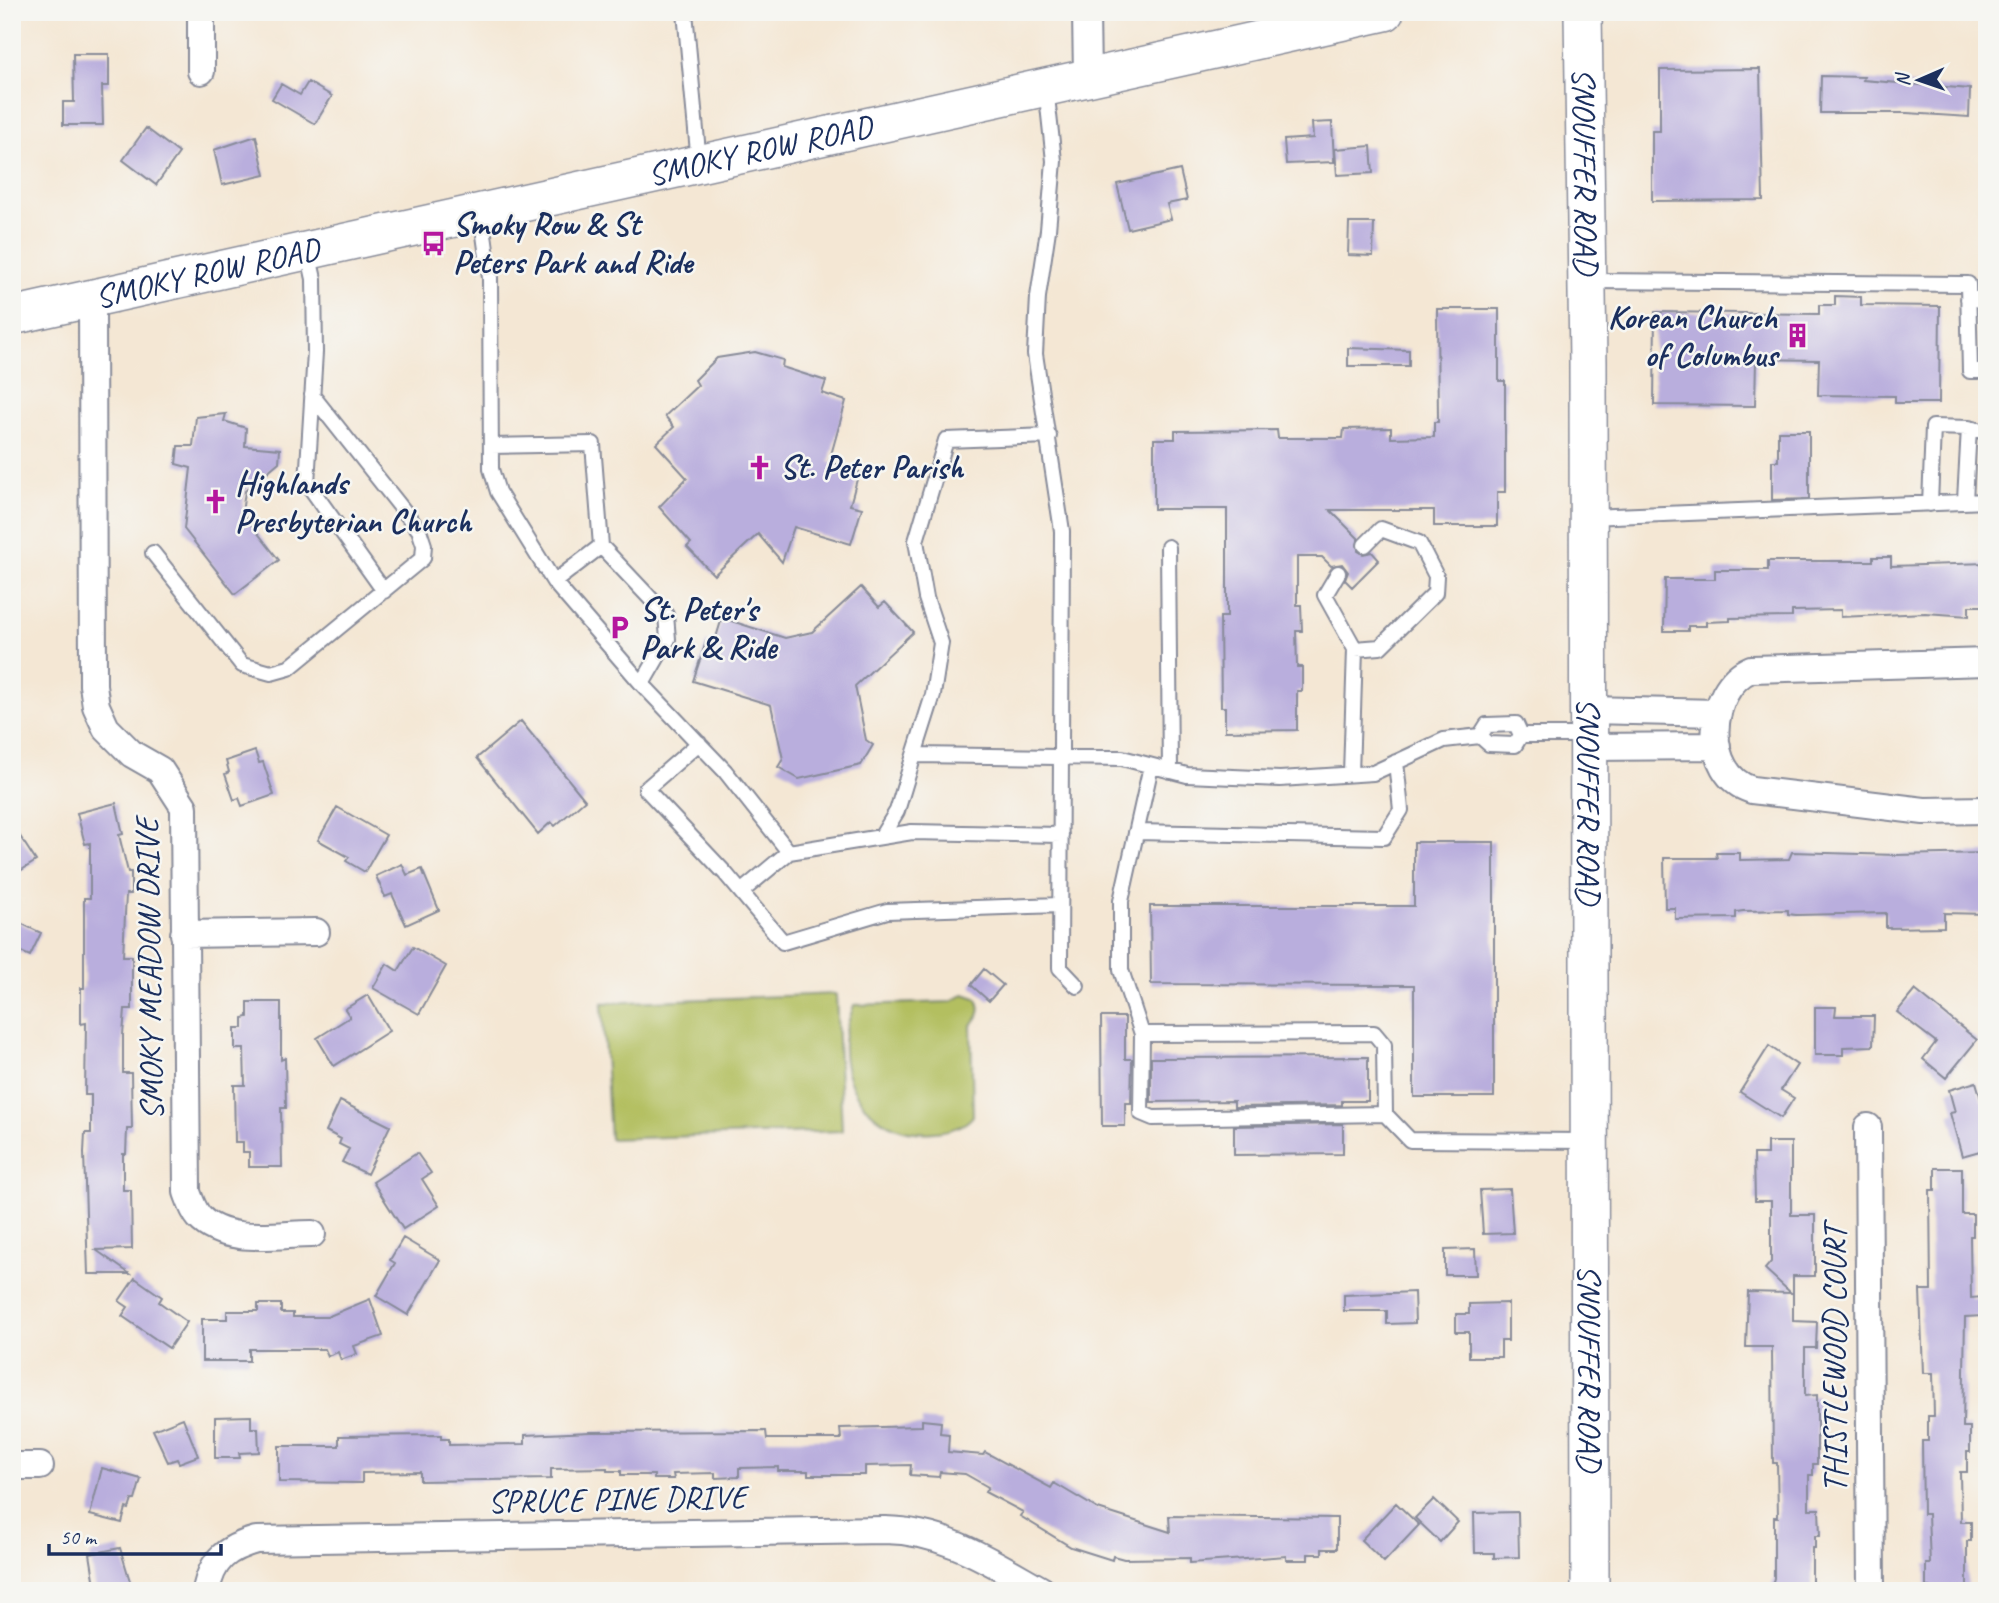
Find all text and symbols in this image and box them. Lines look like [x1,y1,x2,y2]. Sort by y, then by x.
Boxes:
north arrow [1884,46,1954,116]
street label: SNOUFFER ROAD [1563,67,1608,277]
text: N [1891,71,1915,87]
street label: SMOKY ROW ROAD [644,105,879,196]
place label: Smoky Row & St Peters Park and Ride [453,203,695,283]
street label: SMOKY ROW ROAD [91,227,326,318]
bus stop icon: Smoky Row & St Peters Park and Ride [419,229,447,257]
place label: Korean Church of Columbus [1608,296,1780,376]
building icon: Korean Church of Columbus [1783,322,1811,350]
place label: St. Peter Parish [780,446,965,488]
church icon: St. Peter Parish [746,453,774,481]
place label: Highlands Presbyterian Church [235,462,473,542]
church icon: Highlands Presbyterian Church [201,488,229,516]
place label: St. Peter's Park & Ride [640,588,779,668]
parking icon: St. Peter's Park & Ride [606,614,634,642]
street label: SNOUFFER ROAD [1568,698,1610,907]
street label: SMOKY MEADOW DRIVE [125,814,173,1121]
street label: THISTLEWOOD COURT [1814,1218,1856,1493]
street label: SNOUFFER ROAD [1568,1265,1611,1474]
street label: SPRUCE PINE DRIVE [487,1476,751,1522]
scale bar [49,1512,220,1556]
text: 50 m [60,1524,98,1550]

